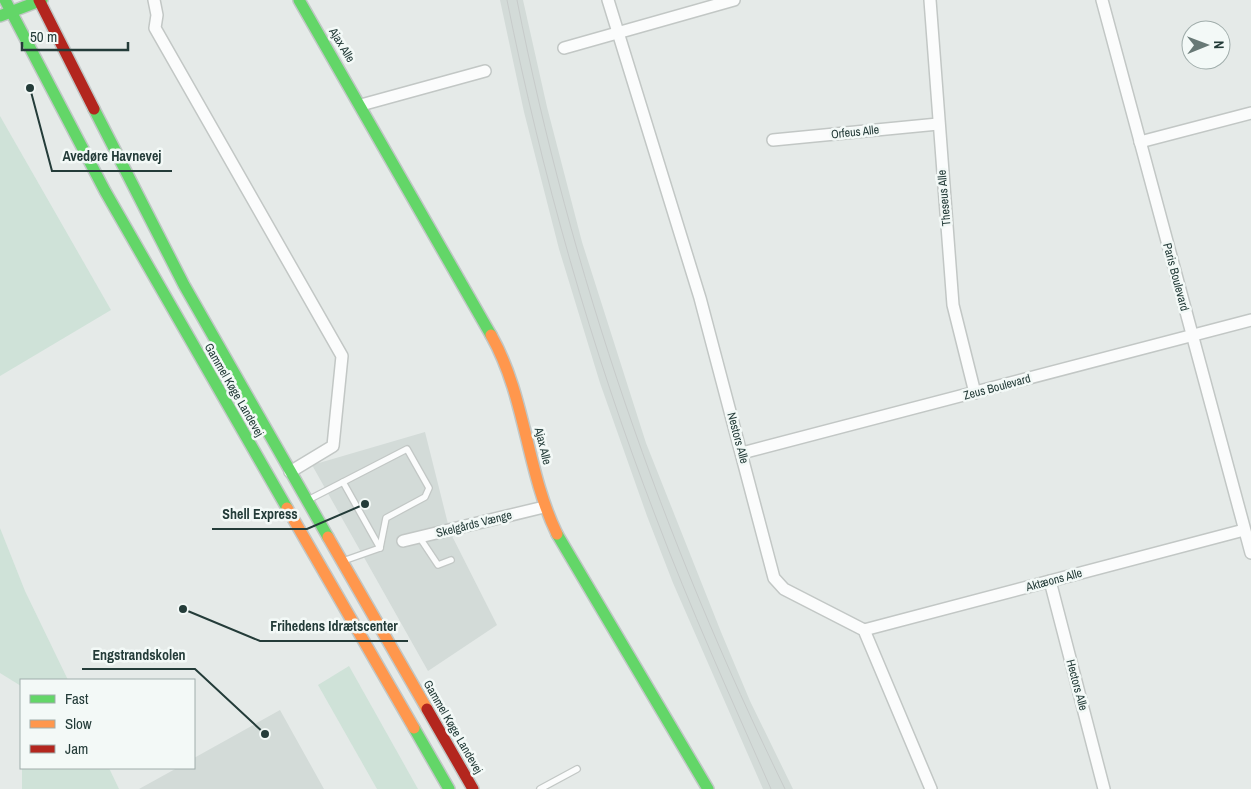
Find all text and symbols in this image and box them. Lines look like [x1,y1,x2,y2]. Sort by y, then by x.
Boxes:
scale bar [22,20,129,52]
north arrow [1181,20,1231,70]
street label: Ajax Alle [325,24,359,65]
text: 50 m [30,26,57,47]
text: N [1210,40,1228,49]
street label: Orfeus Alle [830,122,880,142]
callout: Avedøre Havnevej [52,142,172,171]
text: Avedøre Havnevej [62,147,162,165]
street label: Theseus Alle [934,169,954,227]
street label: Paris Boulevard [1159,241,1193,313]
street label: Gammel Køge Landevej [201,340,267,440]
street label: Zeus Boulevard [962,370,1032,404]
street label: Nestors Alle [723,411,753,465]
street label: Ajax Alle [530,425,555,466]
callout: Shell Express [212,500,307,529]
text: Shell Express [222,505,298,523]
street label: Skelgårds Vænge [434,507,514,541]
street label: Aktæons Alle [1023,565,1084,595]
callout: Frihedens Idrætscenter [260,612,408,641]
text: Frihedens Idrætscenter [270,617,398,635]
callout: Engstrandskolen [82,640,195,669]
text: Engstrandskolen [92,646,186,664]
street label: Hectors Alle [1062,658,1092,712]
street label: Gammel Køge Landevej [420,677,486,777]
legend [20,679,195,769]
text: Fast [65,688,89,709]
text: Slow [65,713,92,734]
text: Jam [65,738,88,759]

